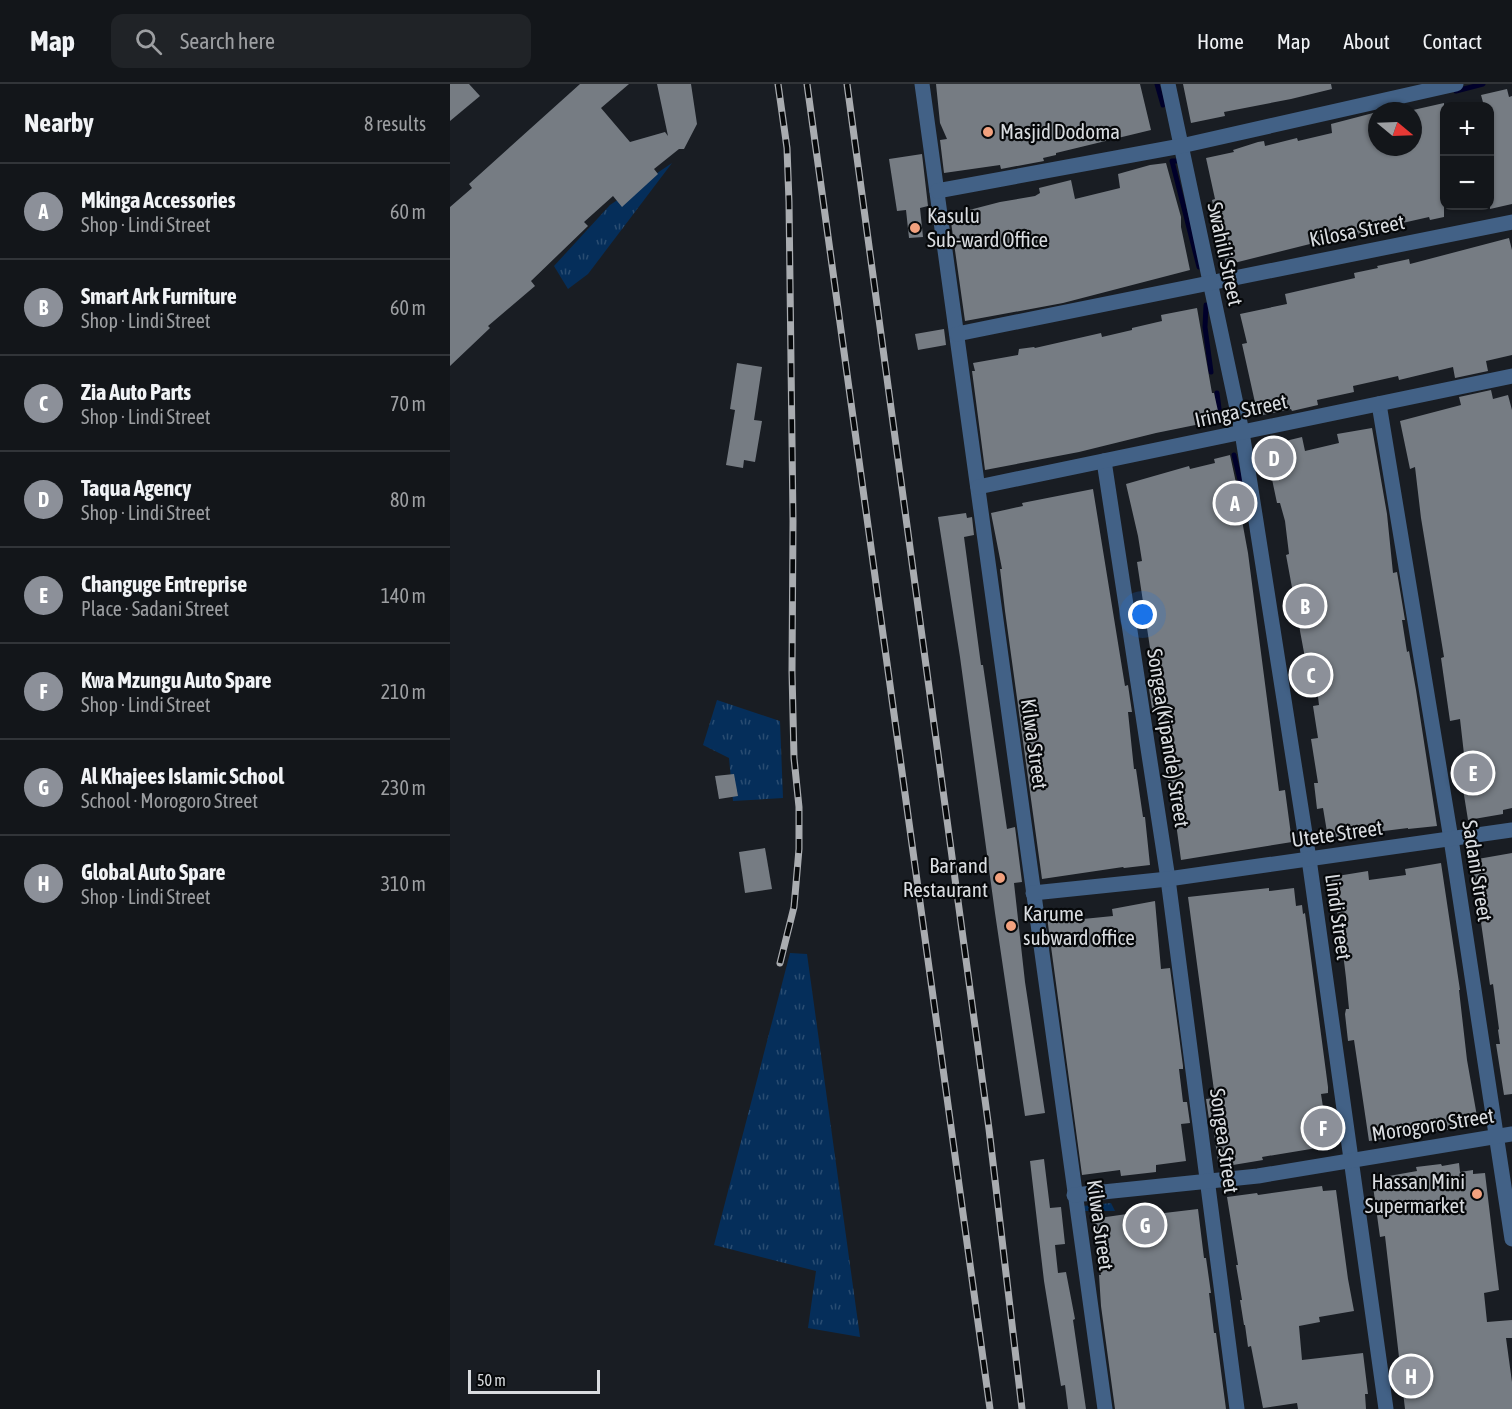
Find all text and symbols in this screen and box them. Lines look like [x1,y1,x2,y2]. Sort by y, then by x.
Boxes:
search box [111,14,531,68]
text: Map [30,25,75,57]
icon: search [132,25,165,58]
text: Search here [180,28,275,54]
text: Home [1197,29,1244,53]
text: Map [1277,29,1311,53]
text: About [1344,29,1390,53]
text: Contact [1423,29,1482,53]
north arrow [1368,102,1422,156]
map controls [1440,102,1494,210]
button: + [1440,102,1494,156]
text: Nearby [24,108,94,138]
text: 8 results [364,112,426,135]
place label: Masjid Dodoma [1000,119,1120,143]
marker: Masjid Dodoma [981,125,995,139]
button: − [1440,156,1494,210]
text: Mkinga Accessories [81,187,236,213]
text: A [39,200,48,223]
text: 60 m [390,200,426,223]
street label: Swahili Street [1203,200,1249,308]
place label: Kasulu Sub-ward Office [927,203,1048,251]
street label: Kilosa Street [1307,209,1406,251]
text: Shop · Lindi Street [81,213,210,236]
marker: Kasulu Sub-ward Office [908,221,922,235]
text: Smart Ark Furniture [81,283,237,309]
text: B [39,296,48,319]
text: 60 m [390,296,426,319]
text: Shop · Lindi Street [81,309,210,332]
text: Zia Auto Parts [81,379,191,405]
street label: Iringa Street [1192,389,1289,432]
text: C [39,392,48,415]
text: 70 m [390,392,426,415]
text: Shop · Lindi Street [81,405,210,428]
pin: D [1254,436,1294,481]
text: Taqua Agency [81,475,191,501]
pin: A [1216,480,1254,526]
text: D [38,488,49,511]
text: 80 m [390,488,426,511]
text: Shop · Lindi Street [81,501,210,524]
text: Changuge Entreprise [81,571,247,597]
text: E [39,584,48,607]
text: 140 m [381,584,426,607]
pin: B [1286,584,1324,628]
text: Place · Sadani Street [81,597,229,620]
your location [1128,600,1157,629]
street label: Songea(Kipande) Street [1143,647,1195,829]
pin: C [1292,652,1330,698]
text: Kwa Mzungu Auto Spare [81,667,272,693]
text: F [39,680,48,703]
text: 210 m [381,680,426,703]
text: Shop · Lindi Street [81,693,210,716]
street label: Kilwa Street [1017,697,1053,791]
pin: E [1454,750,1492,796]
text: Al Khajees Islamic School [81,763,284,789]
text: G [38,776,49,799]
text: 230 m [381,776,426,799]
text: School · Morogoro Street [81,789,258,812]
street label: Utete Street [1290,815,1384,851]
street label: Sadani Street [1458,818,1498,923]
place label: Bar and Restaurant [903,853,988,901]
text: Global Auto Spare [81,859,225,885]
marker: Bar and Restaurant [993,871,1007,885]
text: H [38,872,49,895]
text: 310 m [381,872,426,895]
street label: Lindi Street [1321,872,1357,962]
text: Shop · Lindi Street [81,885,210,908]
place label: Karume subward office [1023,901,1135,949]
marker: Karume subward office [1004,919,1018,933]
street label: Songea Street [1206,1087,1244,1195]
street label: Morogoro Street [1370,1102,1496,1146]
pin: F [1304,1106,1342,1150]
place label: Hassan Mini Supermarket [1365,1169,1465,1217]
street label: Kilwa Street [1083,1178,1119,1272]
marker: Hassan Mini Supermarket [1470,1187,1484,1201]
pin: G [1126,1202,1164,1248]
pin: H [1392,1354,1430,1398]
scale bar [468,1367,600,1394]
text: 50 m [477,1371,506,1389]

